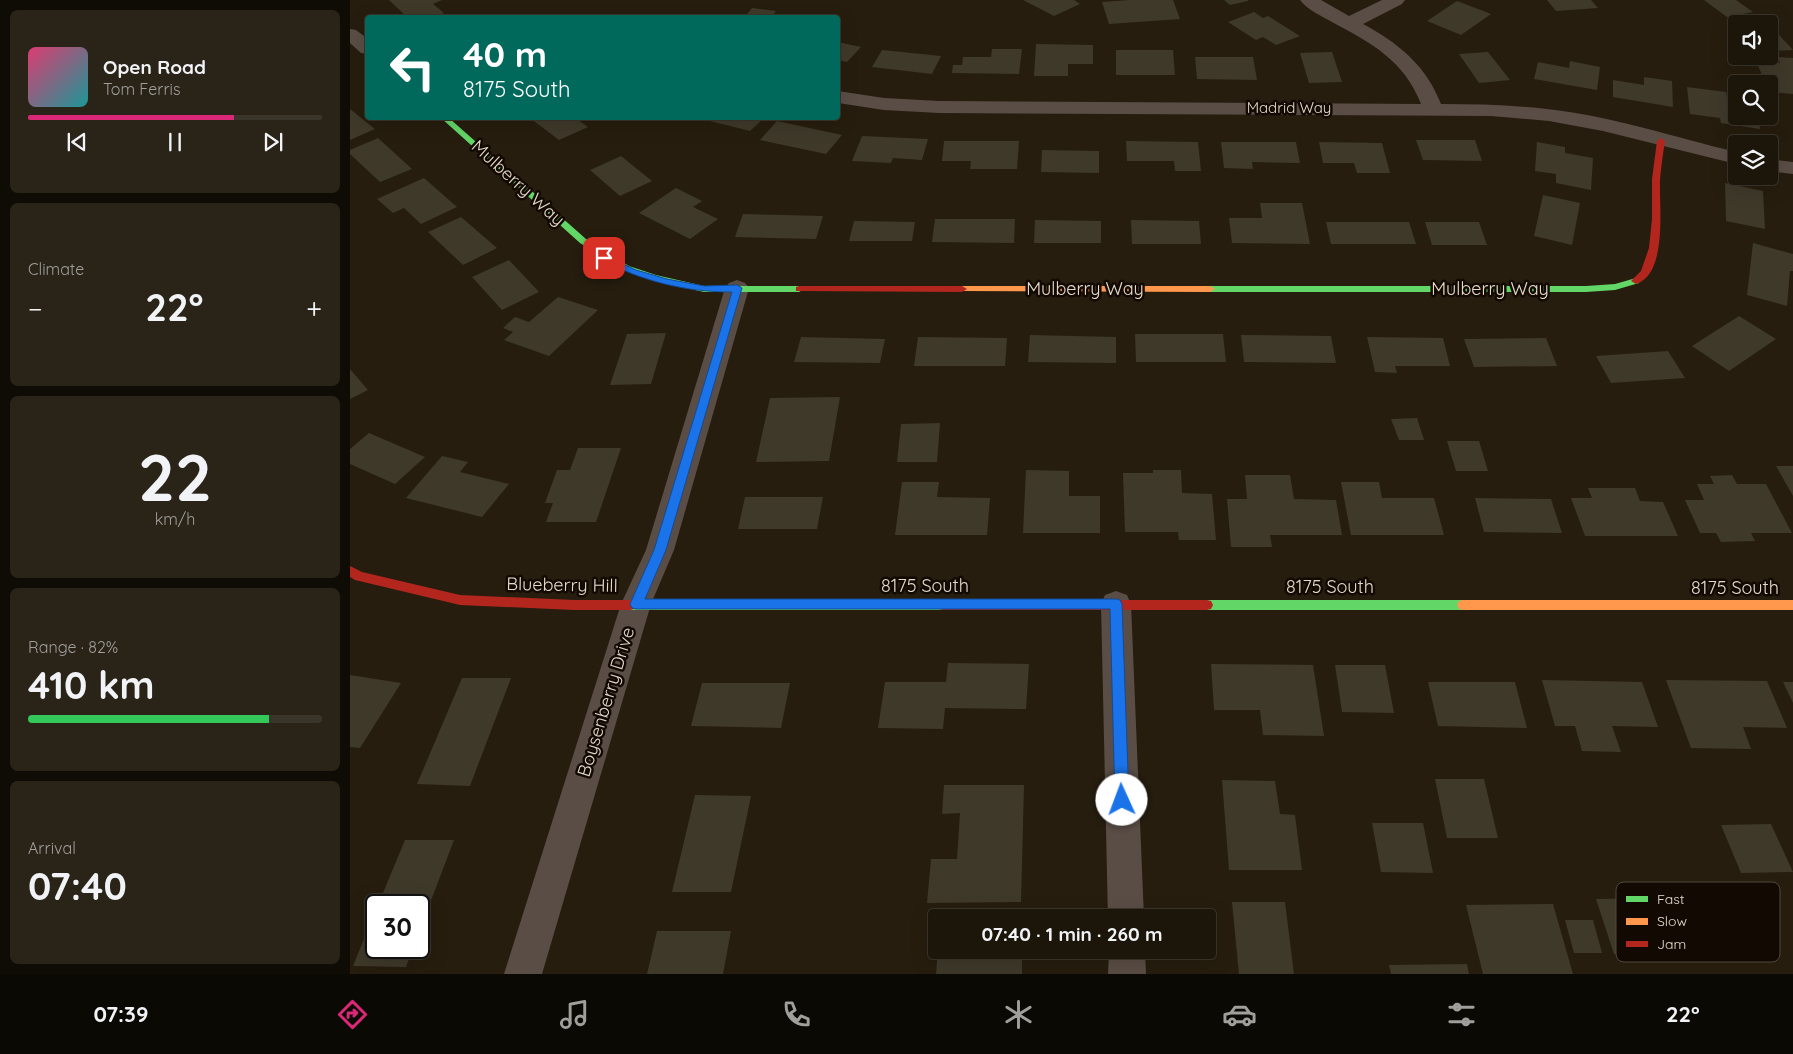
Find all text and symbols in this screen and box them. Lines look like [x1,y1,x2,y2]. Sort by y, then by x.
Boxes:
map controls [1728,15,1778,185]
button: sound [1728,15,1778,65]
text: 40 m [463,32,547,76]
icon: left [380,35,445,100]
text: Open Road [103,55,206,79]
text: 8175 South [463,75,570,103]
button: search [1728,75,1778,125]
text: Tom Ferris [103,79,180,99]
street label: Madrid Way [1247,98,1331,117]
icon: previous [63,128,91,156]
icon: pause [161,128,189,156]
icon: next [259,128,287,156]
street label: Mulberry Way [467,135,570,231]
button: layers [1728,135,1778,185]
pin [583,237,625,279]
icon: arrive [590,244,618,272]
text: Climate [28,259,84,279]
street label: Mulberry Way [1026,277,1144,300]
street label: Mulberry Way [1431,277,1549,300]
text: 22° [145,283,203,331]
text: − [28,291,43,326]
text: + [306,291,322,326]
text: 22 [138,436,212,517]
text: km/h [155,509,195,529]
street label: Blueberry Hill [506,572,618,597]
street label: 8175 South [881,574,969,597]
street label: 8175 South [1286,575,1374,598]
street label: 8175 South [1691,576,1779,599]
street label: Boysenberry Drive [572,624,639,779]
text: Range · 82% [28,637,118,657]
text: 410 km [28,661,155,709]
position arrow [1095,773,1147,825]
text: Arrival [28,838,76,858]
text: 07:40 [28,862,127,910]
legend [1616,882,1780,962]
text: Fast [1657,890,1685,908]
speed limit sign: 30 [365,894,430,959]
text: Slow [1657,912,1687,930]
text: 07:40 · 1 min · 260 m [982,922,1162,946]
text: Jam [1657,935,1686,953]
icon: directions [335,997,370,1032]
icon: music [557,997,592,1032]
icon: phone [779,997,814,1032]
icon: climate [1001,997,1036,1032]
icon: car [1222,997,1257,1032]
icon: filters [1444,997,1479,1032]
text: 07:39 [93,1000,148,1028]
text: 22° [1666,1000,1700,1028]

